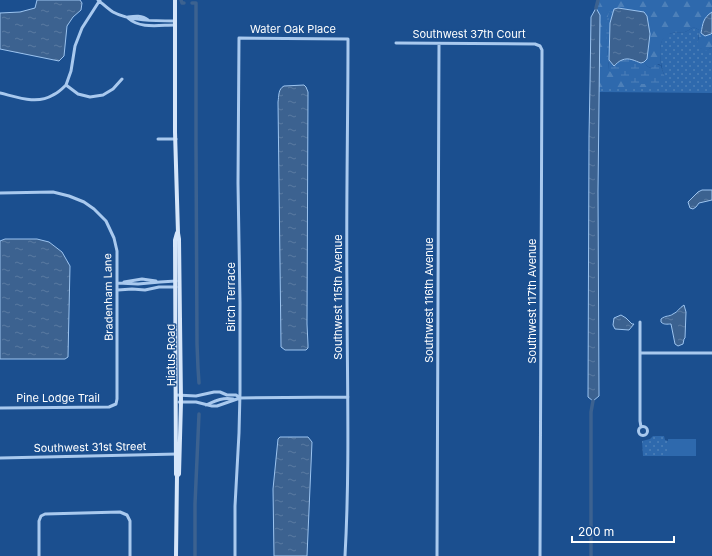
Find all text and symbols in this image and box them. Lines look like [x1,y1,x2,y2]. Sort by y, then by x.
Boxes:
street label: Water Oak Place [250,22,336,36]
street label: Southwest 37th Court [412,27,526,41]
street label: Southwest 115th Avenue [331,234,345,360]
street label: Southwest 116th Avenue [422,237,436,363]
street label: Southwest 117th Avenue [525,239,539,364]
street label: Bradenham Lane [100,253,116,341]
street label: Birch Terrace [224,262,238,332]
street label: Hiatus Road [164,324,178,386]
street label: Pine Lodge Trail [16,391,100,405]
street label: Southwest 31st Street [33,439,147,455]
scale bar [572,518,674,544]
text: 200 m [578,524,614,539]

